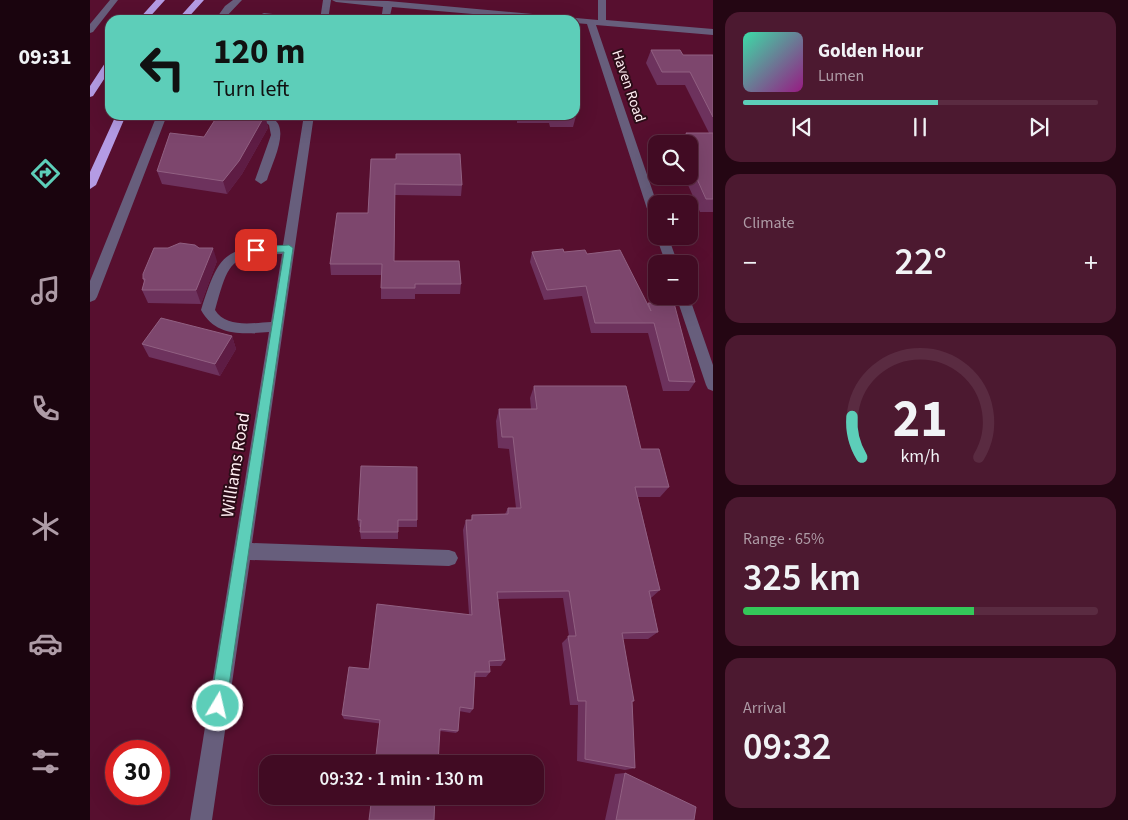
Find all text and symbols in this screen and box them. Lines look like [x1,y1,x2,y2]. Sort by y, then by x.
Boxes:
text: 120 m [213,27,305,77]
icon: left [130,35,195,100]
text: Golden Hour [818,38,923,65]
text: 09:31 [18,41,72,73]
street label: Haven Road [606,47,651,125]
text: Lumen [818,65,864,87]
text: Turn left [213,73,289,105]
icon: previous [788,113,816,141]
icon: pause [906,113,934,141]
icon: next [1025,113,1053,141]
map controls [648,135,698,305]
button: search [648,135,698,185]
icon: directions [28,156,63,191]
button: + [648,195,698,245]
text: Climate [743,212,794,234]
pin [235,229,277,271]
text: 22° [894,235,947,289]
icon: arrive [242,236,270,264]
text: − [743,243,757,283]
text: + [1084,243,1098,283]
button: − [648,255,698,305]
icon: music [28,273,63,308]
text: 21 [893,383,948,457]
icon: phone [28,391,63,426]
street label: Williams Road [215,411,256,519]
text: km/h [901,444,940,469]
icon: climate [28,509,63,544]
text: Range · 65% [743,528,824,550]
text: 325 km [743,551,861,605]
icon: car [28,626,63,661]
position arrow [191,679,243,731]
text: Arrival [743,697,786,719]
text: 09:32 [743,720,831,774]
speed limit sign: 30 [105,740,170,805]
icon: filters [28,744,63,779]
text: 09:32 · 1 min · 130 m [319,766,484,793]

